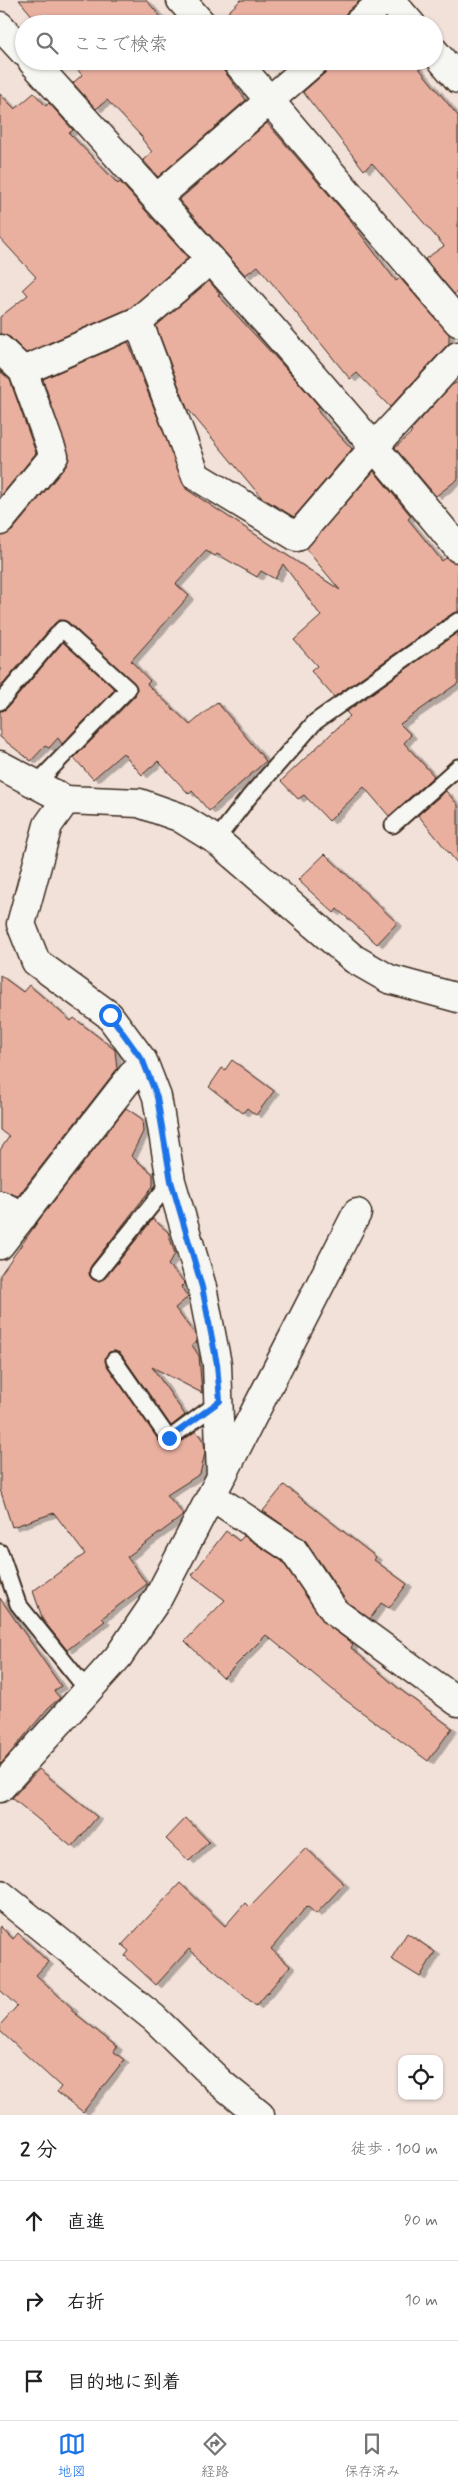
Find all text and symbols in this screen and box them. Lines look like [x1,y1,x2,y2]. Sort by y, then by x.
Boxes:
search box [15,15,443,70]
icon: search [33,29,61,57]
text: ここで検索 [73,32,168,57]
route start [99,1004,122,1027]
route end [158,1427,181,1450]
map controls [398,2055,443,2100]
button: locate [398,2055,443,2100]
text: 2 分 [20,2136,57,2164]
text: 徒歩 · 100 m [351,2139,438,2160]
icon: ahead [20,2207,48,2235]
text: 直進 [67,2210,105,2235]
text: 90 m [404,2210,438,2231]
icon: right [20,2287,48,2315]
text: 右折 [67,2290,105,2315]
text: 10 m [405,2290,438,2311]
icon: arrive [20,2367,48,2395]
text: 目的地に到着 [67,2370,181,2395]
tab: 地図 [58,2430,86,2481]
tab: 経路 [201,2430,229,2481]
tab: 保存済み [344,2430,400,2481]

